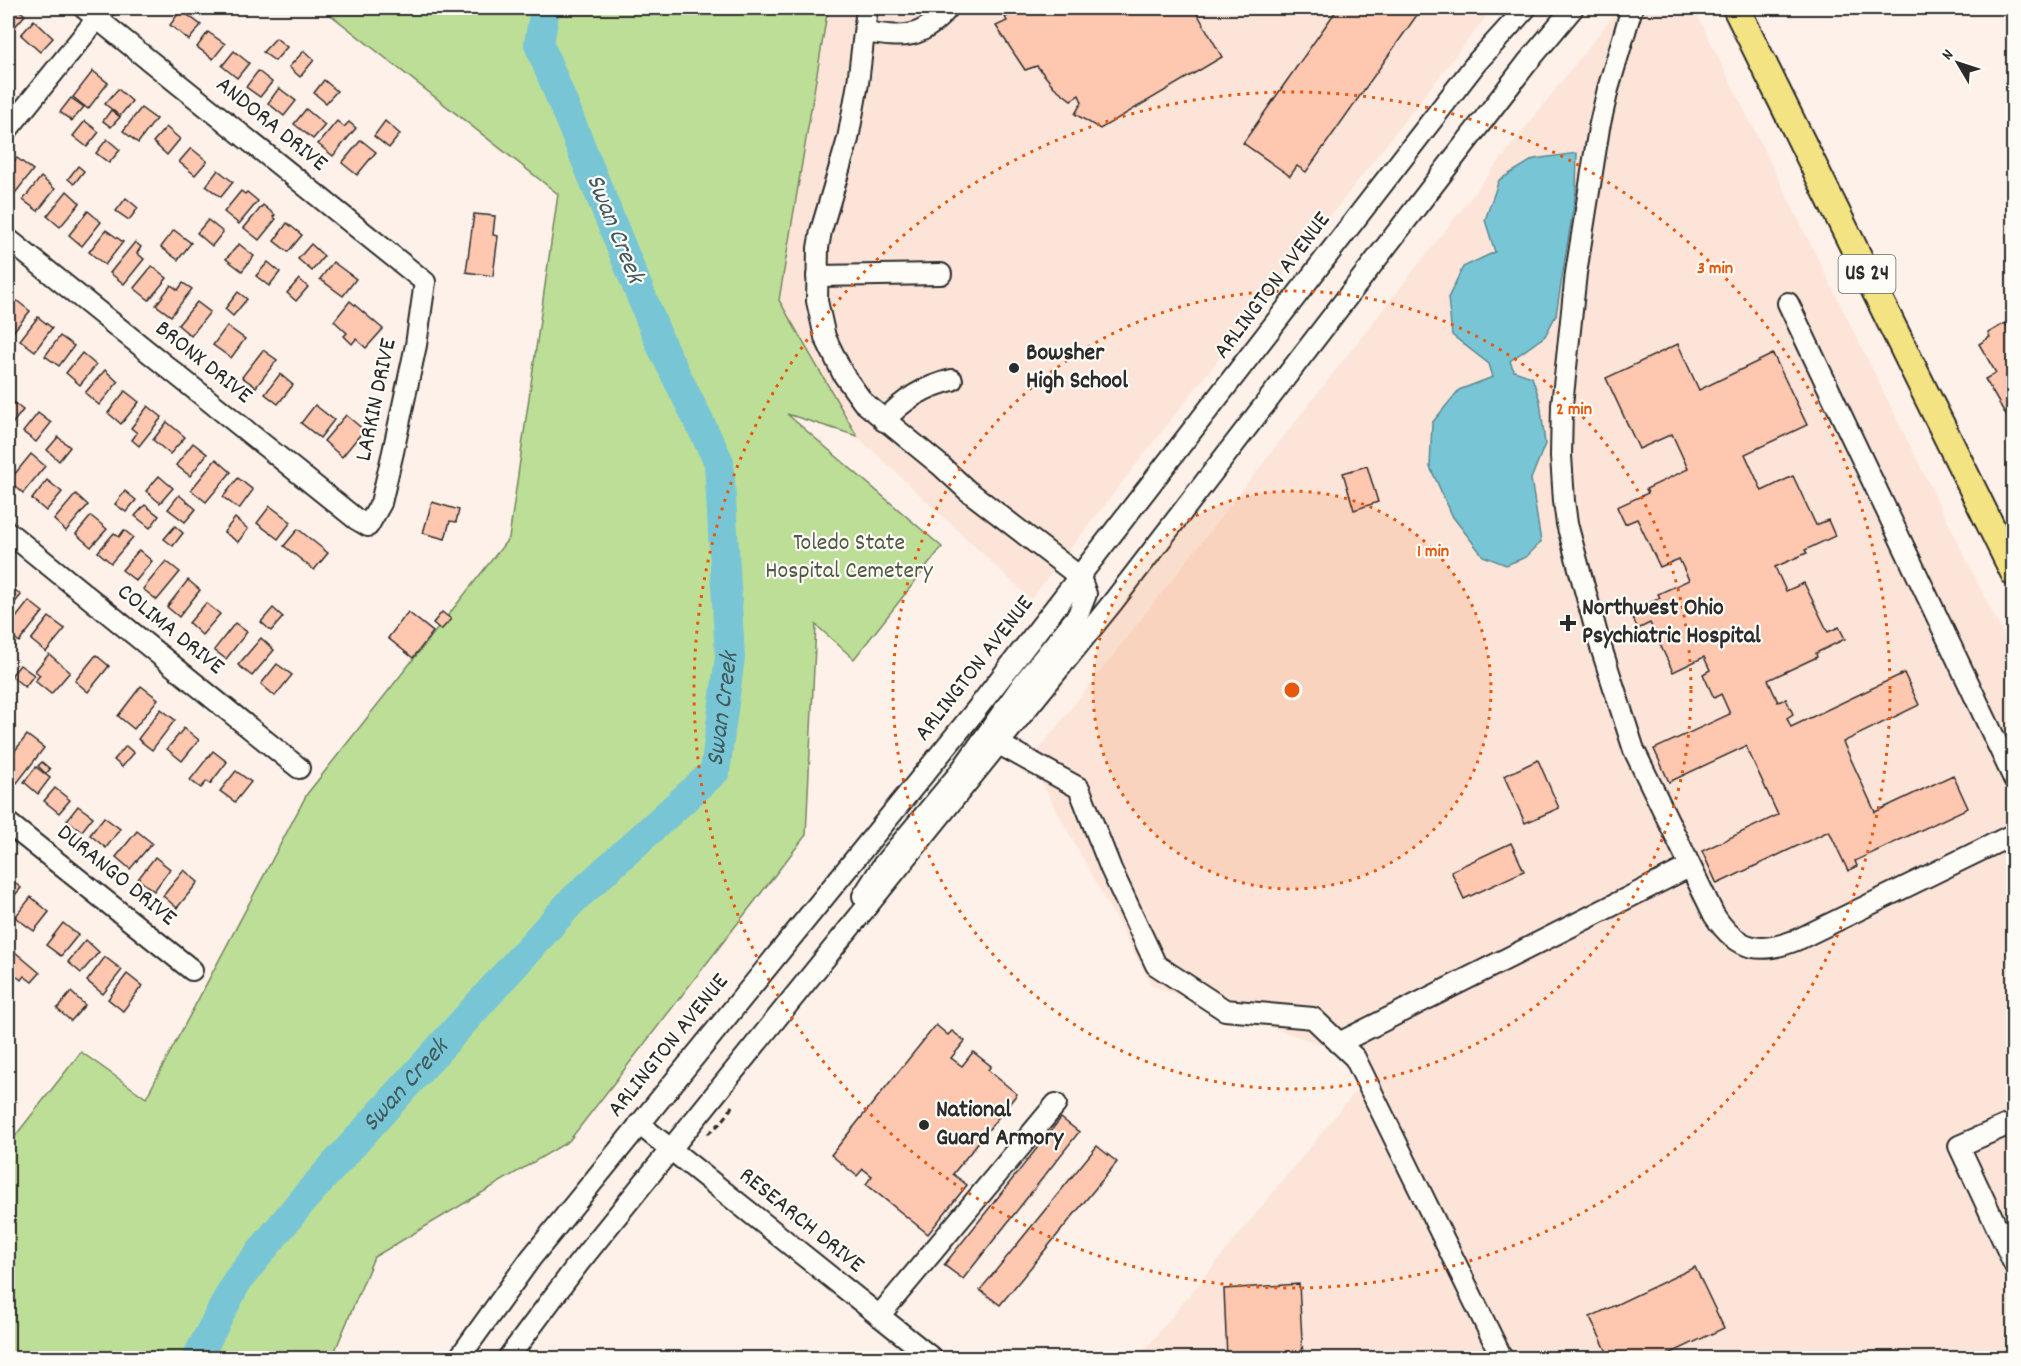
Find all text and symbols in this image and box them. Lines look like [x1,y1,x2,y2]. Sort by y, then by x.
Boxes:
north arrow [1928,33,1988,93]
text: N [1937,45,1960,65]
street label: ANDORA DRIVE [208,69,334,181]
water label: Swan Creek [575,169,653,291]
street label: ARLINGTON AVENUE [1206,205,1340,367]
road number: US 24 [1838,255,1896,293]
text: 3 min [1697,257,1733,282]
street label: BRONX DRIVE [147,313,259,413]
street label: LARKIN DRIVE [347,336,407,464]
place label: Bowsher High School [1026,337,1128,399]
marker: Bowsher High School [1007,361,1021,375]
text: 2 min [1556,398,1592,423]
park label: Toledo State Hospital Cemetery [765,527,934,589]
text: 1 min [1417,540,1449,565]
street label: COLIMA DRIVE [109,576,231,684]
street label: ARLINGTON AVENUE [907,589,1043,749]
place label: Northwest Ohio Psychiatric Hospital [1582,592,1761,654]
marker: Northwest Ohio Psychiatric Hospital [1559,614,1577,632]
water label: Swan Creek [697,648,749,768]
centre of rings [1282,680,1302,700]
street label: DURANGO DRIVE [49,817,183,935]
street label: ARLINGTON AVENUE [600,967,738,1125]
water label: Swan Creek [354,1029,459,1141]
place label: National Guard Armory [936,1094,1064,1156]
marker: National Guard Armory [917,1118,931,1132]
street label: RESEARCH DRIVE [731,1160,871,1282]

